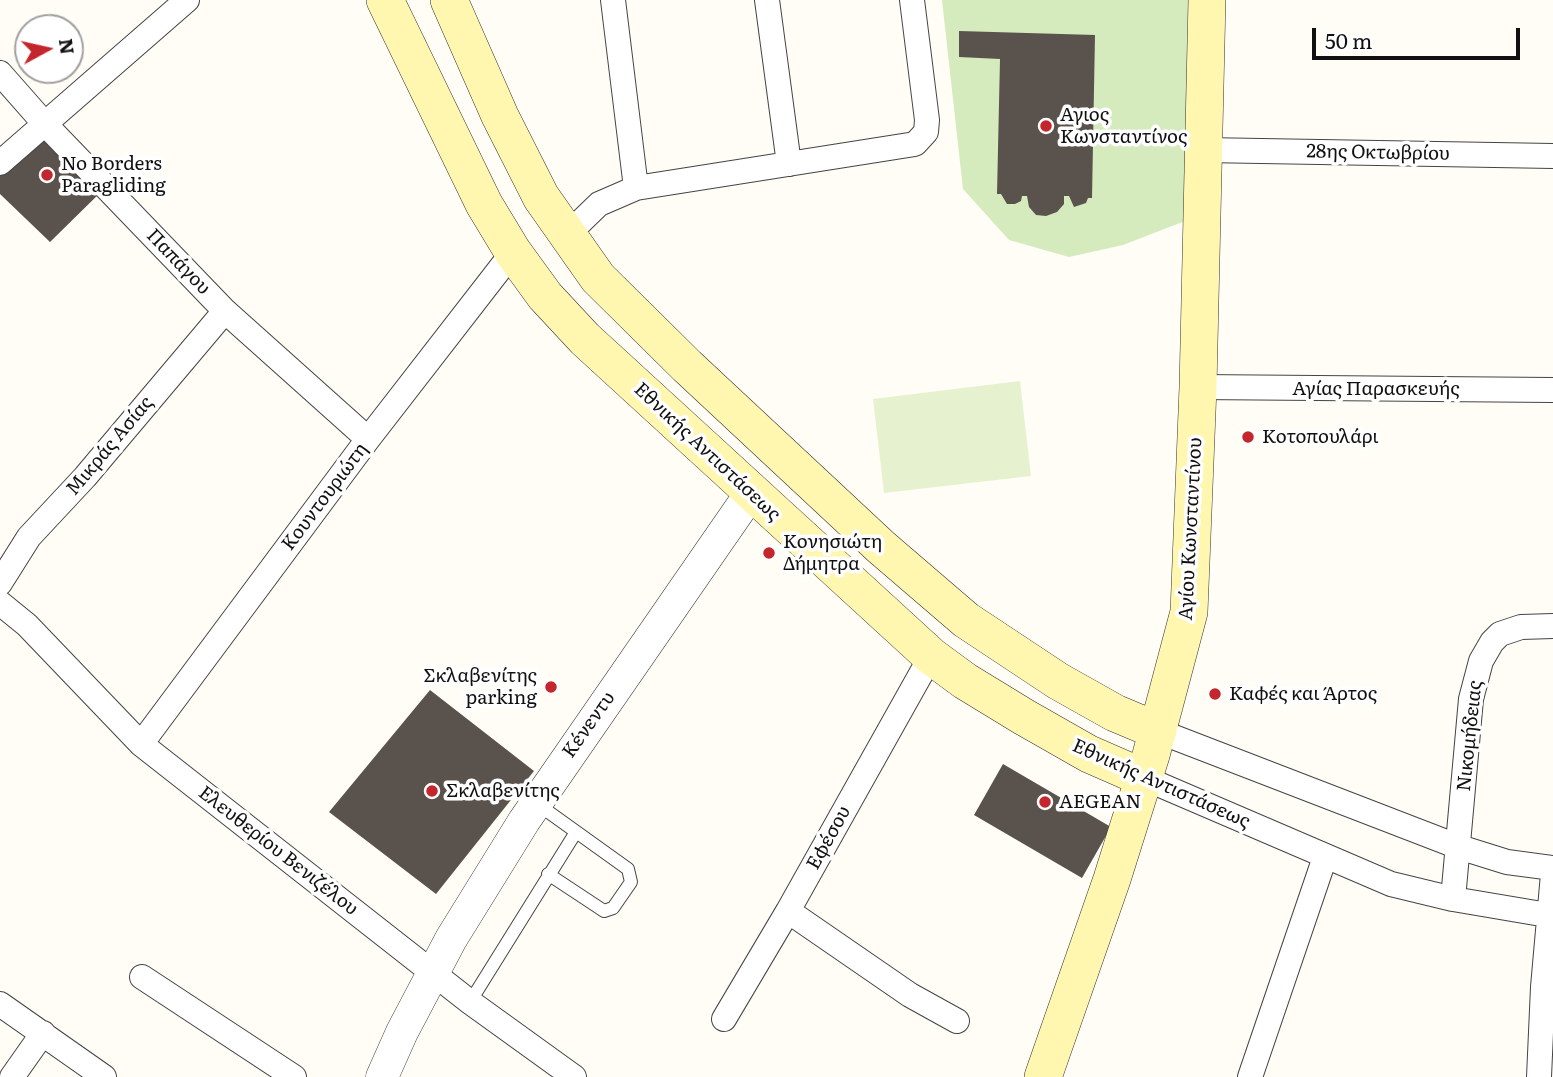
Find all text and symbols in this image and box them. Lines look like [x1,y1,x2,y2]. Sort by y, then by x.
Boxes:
north arrow [14,14,84,84]
scale bar [1315,14,1523,58]
text: 50 m [1325,24,1372,55]
text: N [53,37,83,56]
place label: Αγιος Κωνσταντίνος [1060,104,1187,148]
marker: Αγιος Κωνσταντίνος [1038,118,1054,134]
street label: 28ης Οκτωβρίου [1306,140,1450,166]
place label: No Borders Paragliding [61,153,166,197]
marker: No Borders Paragliding [39,167,55,183]
street label: Παπάγου [141,224,215,300]
street label: Εθνικής Αντιστάσεως [629,378,785,526]
street label: Αγίας Παρασκευής [1292,378,1460,400]
street label: Μικράς Ασίας [62,392,158,500]
place label: Κοτοπουλάρι [1262,426,1378,448]
marker: Κοτοπουλάρι [1240,429,1256,445]
street label: Αγίου Κωνσταντίνου [1175,437,1207,621]
street label: Κουντουριώτη [277,439,373,555]
place label: Κονησιώτη Δήμητρα [783,531,882,575]
marker: Κονησιώτη Δήμητρα [761,545,777,561]
place label: Σκλαβενίτης parking [423,665,537,709]
marker: Σκλαβενίτης parking [543,679,559,695]
street label: Νικομήδειας [1453,679,1487,793]
place label: Καφές και Άρτος [1229,683,1377,705]
marker: Καφές και Άρτος [1207,686,1223,702]
street label: Κένεντυ [558,687,620,763]
street label: Εθνικής Αντιστάσεως [1069,734,1253,834]
place label: Σκλαβενίτης [446,780,560,802]
street label: Ελευθερίου Βενιζέλου [194,782,362,920]
marker: Σκλαβενίτης [424,783,440,799]
place label: AEGEAN [1059,791,1141,813]
marker: AEGEAN [1037,794,1053,810]
street label: Εφέσου [802,802,856,874]

